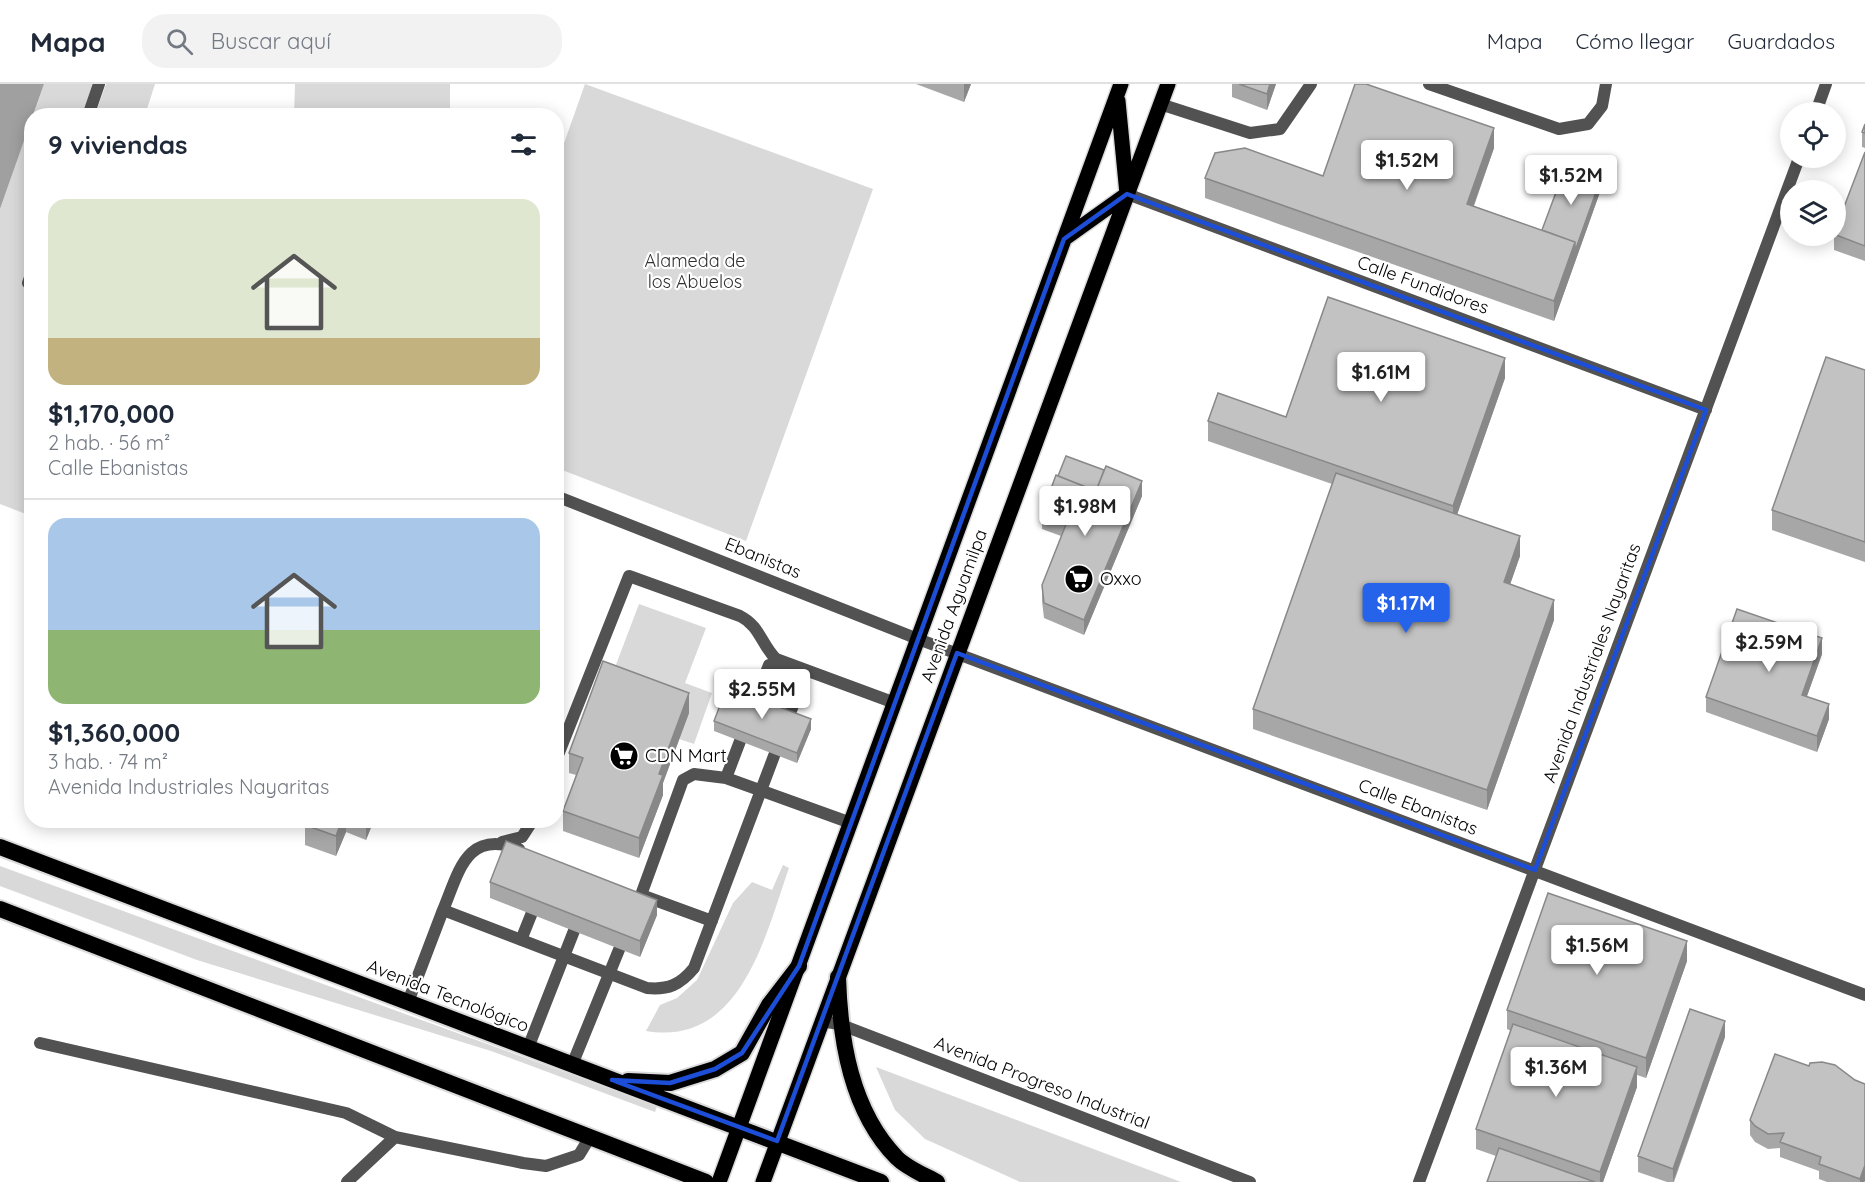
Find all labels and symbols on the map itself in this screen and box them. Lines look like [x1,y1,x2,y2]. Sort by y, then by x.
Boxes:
pin: $1.52M [1358,140,1456,191]
pin: $1.52M [1522,155,1620,206]
park label: Alameda de los Abuelos [644,249,746,293]
street label: Calle Fundidores [1354,250,1492,319]
pin: $1.61M [1332,352,1430,403]
pin: $1.98M [1036,486,1134,537]
street label: Avenida Aguamilpa [915,526,992,686]
street label: Ebanistas [722,532,805,583]
street label: Avenida Industriales Nayaritas [1537,540,1646,786]
supermarket icon: Oxxo [1063,563,1095,595]
place label: Oxxo [1100,567,1142,590]
pin: $1.17M [1357,583,1455,634]
pin: $2.59M [1720,622,1818,673]
pin: $2.55M [713,669,811,720]
supermarket icon: CDN Mart [608,740,640,772]
place label: CDN Mart [645,744,727,767]
street label: Calle Ebanistas [1355,773,1481,840]
pin: $1.56M [1548,925,1646,976]
street label: Avenida Tecnológico [364,954,532,1037]
street label: Avenida Progreso Industrial [931,1031,1153,1134]
pin: $1.36M [1507,1047,1605,1098]

